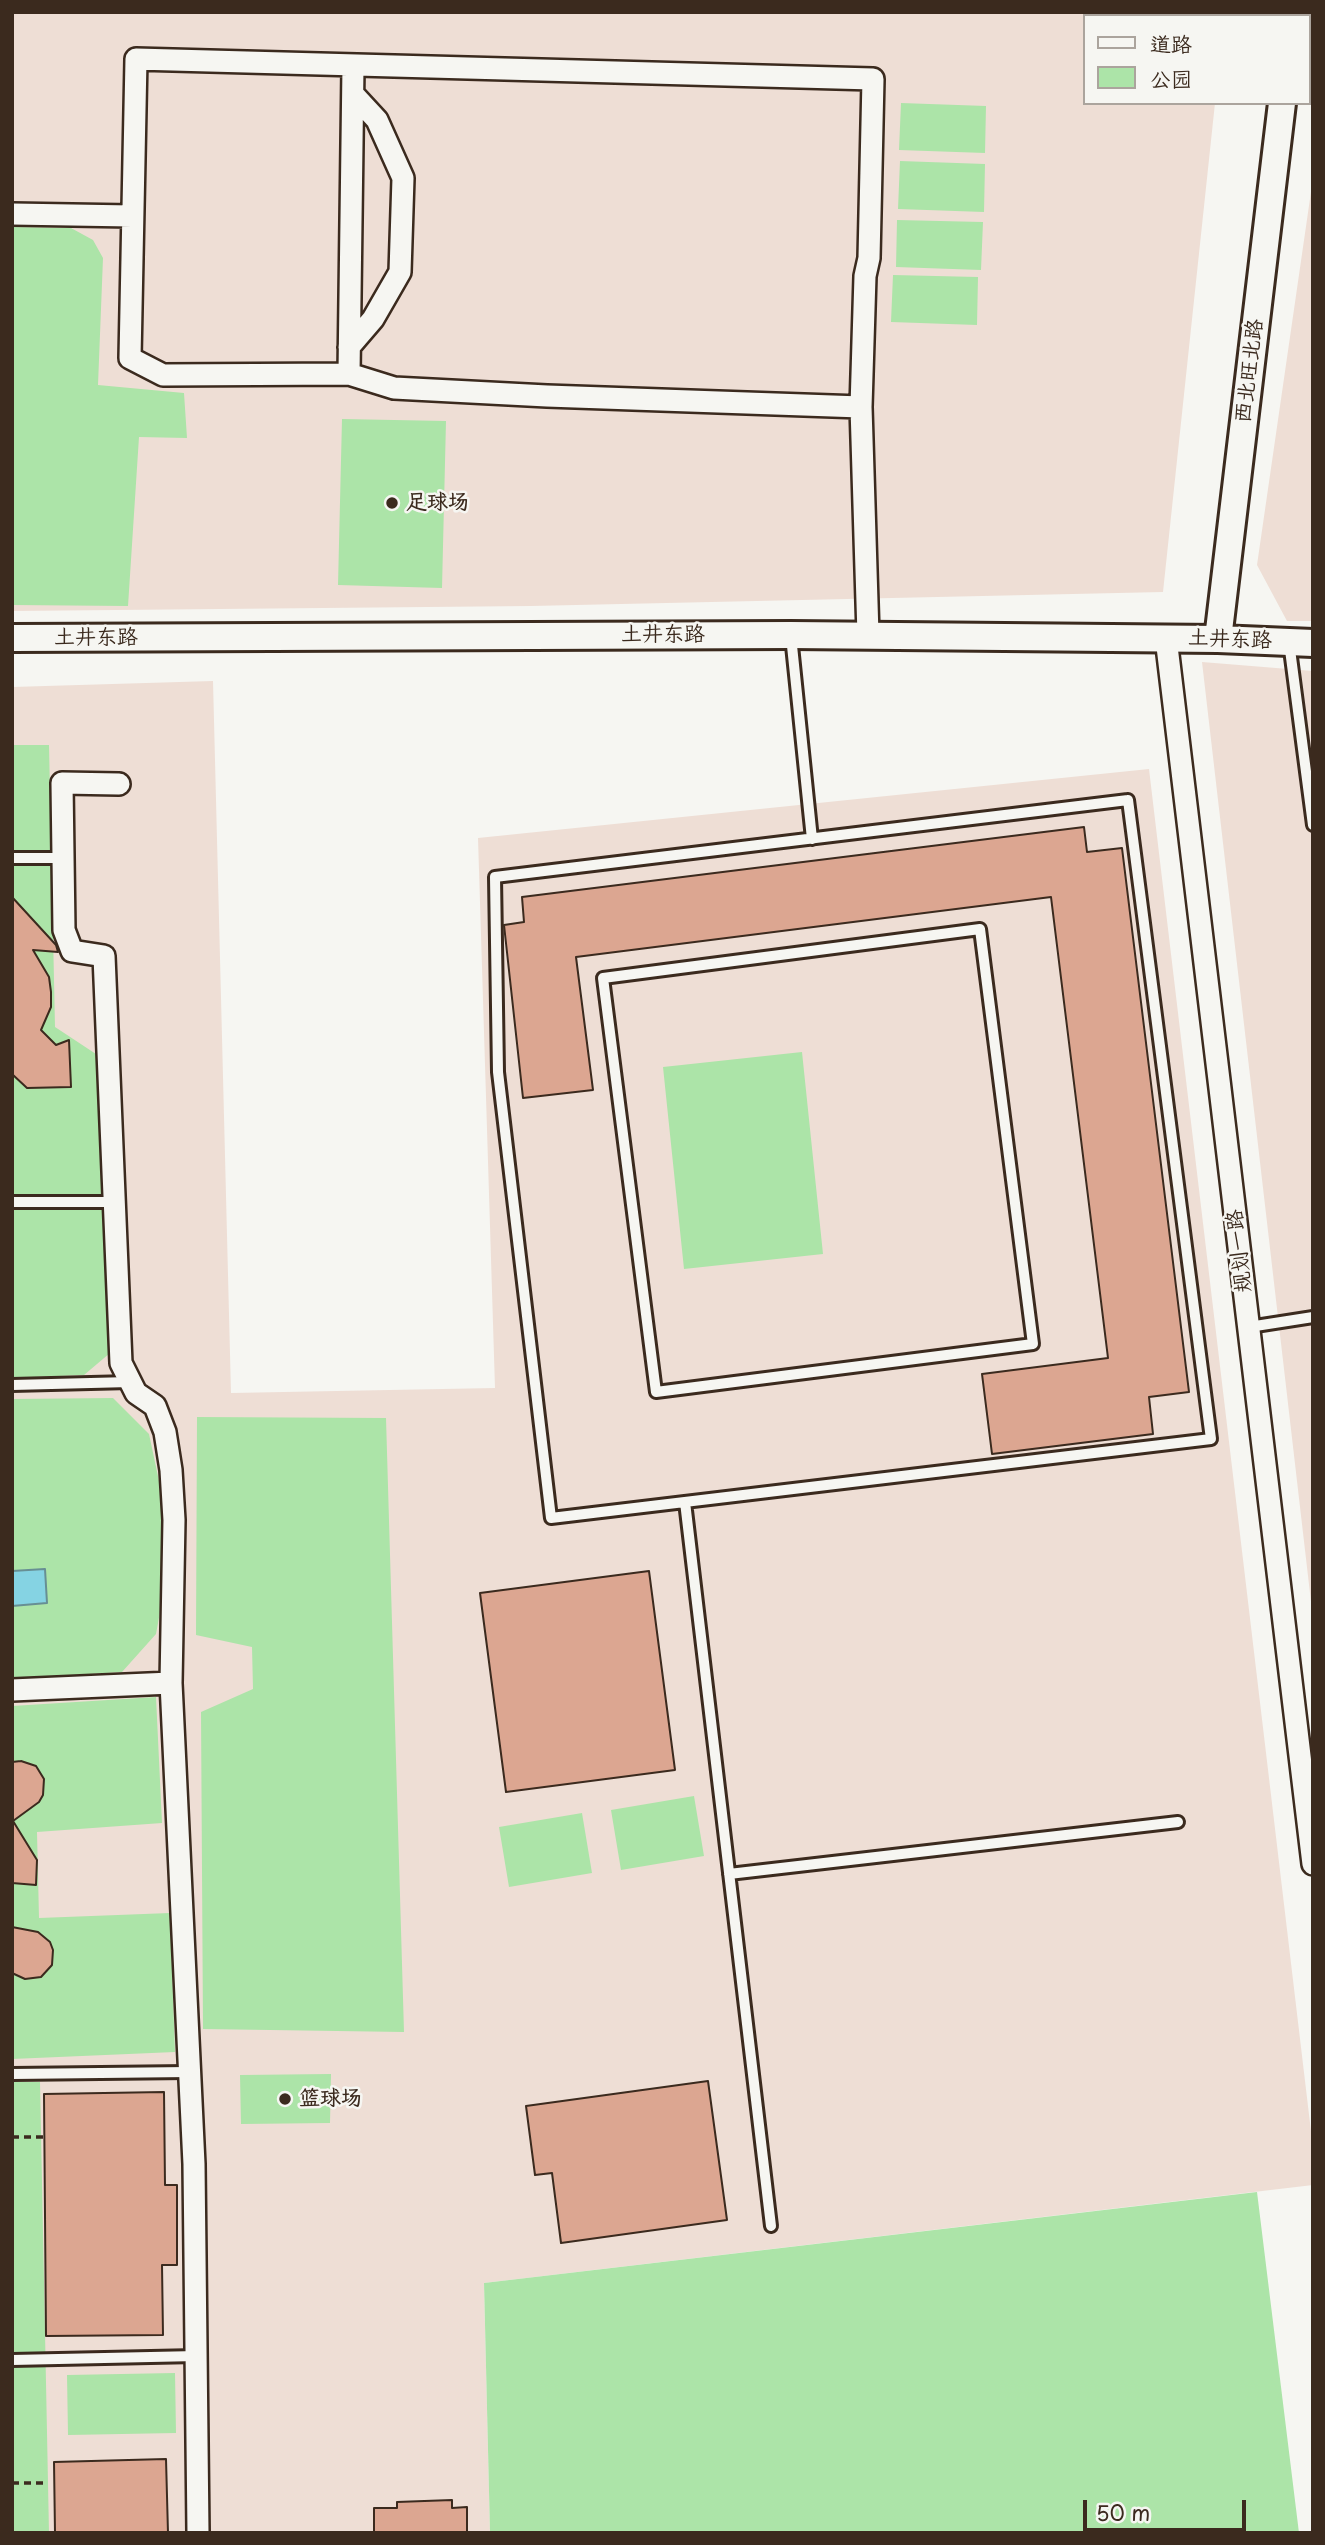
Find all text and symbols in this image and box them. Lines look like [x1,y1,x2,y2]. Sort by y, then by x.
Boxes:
legend [1084,14,1311,105]
text: 道路 [1150,27,1192,59]
text: 公园 [1150,62,1192,94]
street label: 西北旺北路 [1231,317,1269,425]
place label: 足球场 [406,490,469,516]
marker: 足球场 [384,495,400,511]
street label: 土井东路 [621,622,705,648]
street label: 土井东路 [54,625,138,651]
street label: 土井东路 [1188,626,1272,654]
street label: 规划一路 [1222,1208,1258,1294]
place label: 篮球场 [299,2086,362,2112]
marker: 篮球场 [277,2091,293,2107]
scale bar [1087,2486,1250,2530]
text: 50 m [1096,2496,1150,2528]

